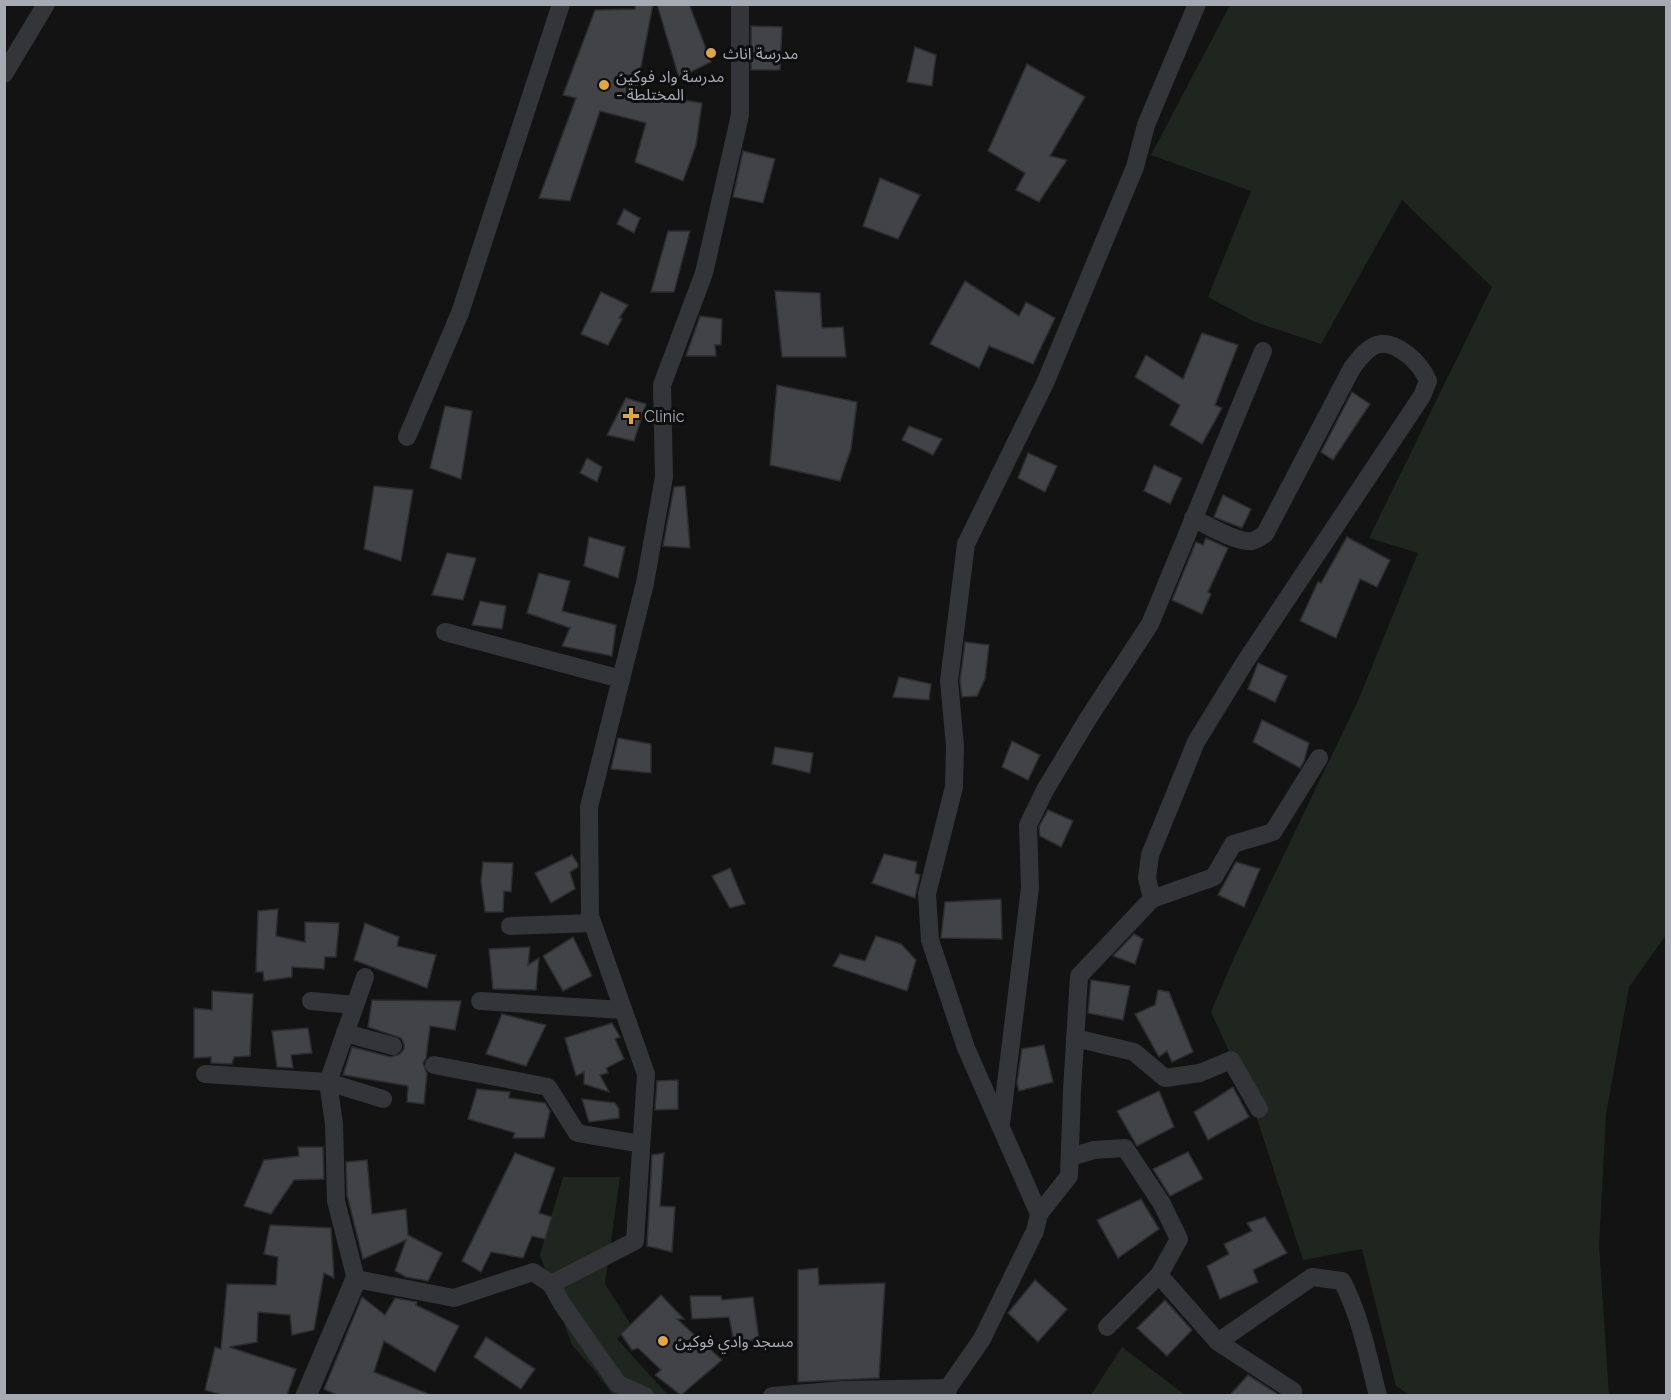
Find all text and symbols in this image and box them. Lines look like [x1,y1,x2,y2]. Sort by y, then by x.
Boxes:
place label: مدرسة اناث [723,44,798,63]
marker: مدرسة اناث [704,46,718,60]
place label: مدرسة واد فوكين - المختلطة [616,67,724,104]
marker: مدرسة واد فوكين - المختلطة [597,78,611,92]
marker: Clinic [622,407,640,425]
place label: Clinic [644,407,685,426]
place label: مسجد وادي فوكين [675,1332,794,1354]
marker: مسجد وادي فوكين [656,1334,670,1348]

